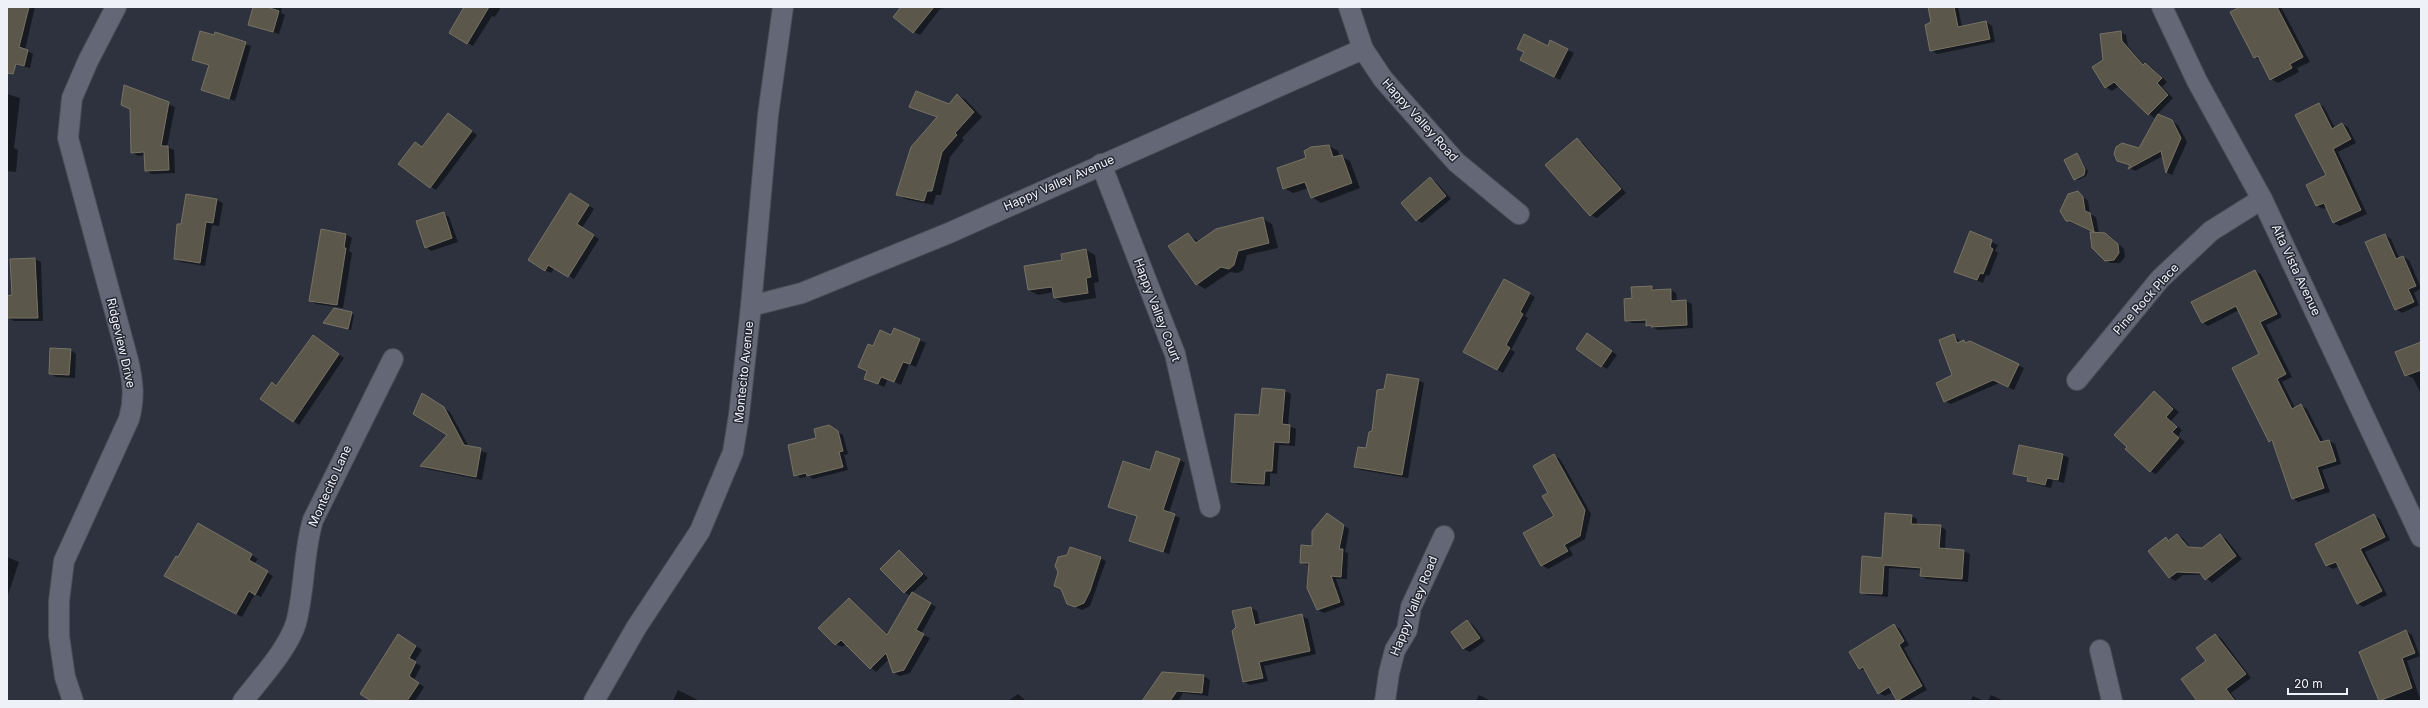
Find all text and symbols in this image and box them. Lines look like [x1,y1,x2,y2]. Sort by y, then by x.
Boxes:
street label: Happy Valley Road [1379,75,1462,164]
street label: Happy Valley Avenue [1001,151,1116,214]
street label: Alta Vista Avenue [2269,222,2324,318]
street label: Happy Valley Court [1131,256,1184,363]
street label: Pine Rock Place [2110,260,2182,337]
street label: Ridgeview Drive [104,297,139,389]
street label: Montecito Avenue [731,320,756,424]
street label: Montecito Lane [305,443,354,529]
street label: Happy Valley Road [1387,554,1440,658]
scale bar [2288,670,2347,696]
text: 20 m [2294,676,2323,691]

